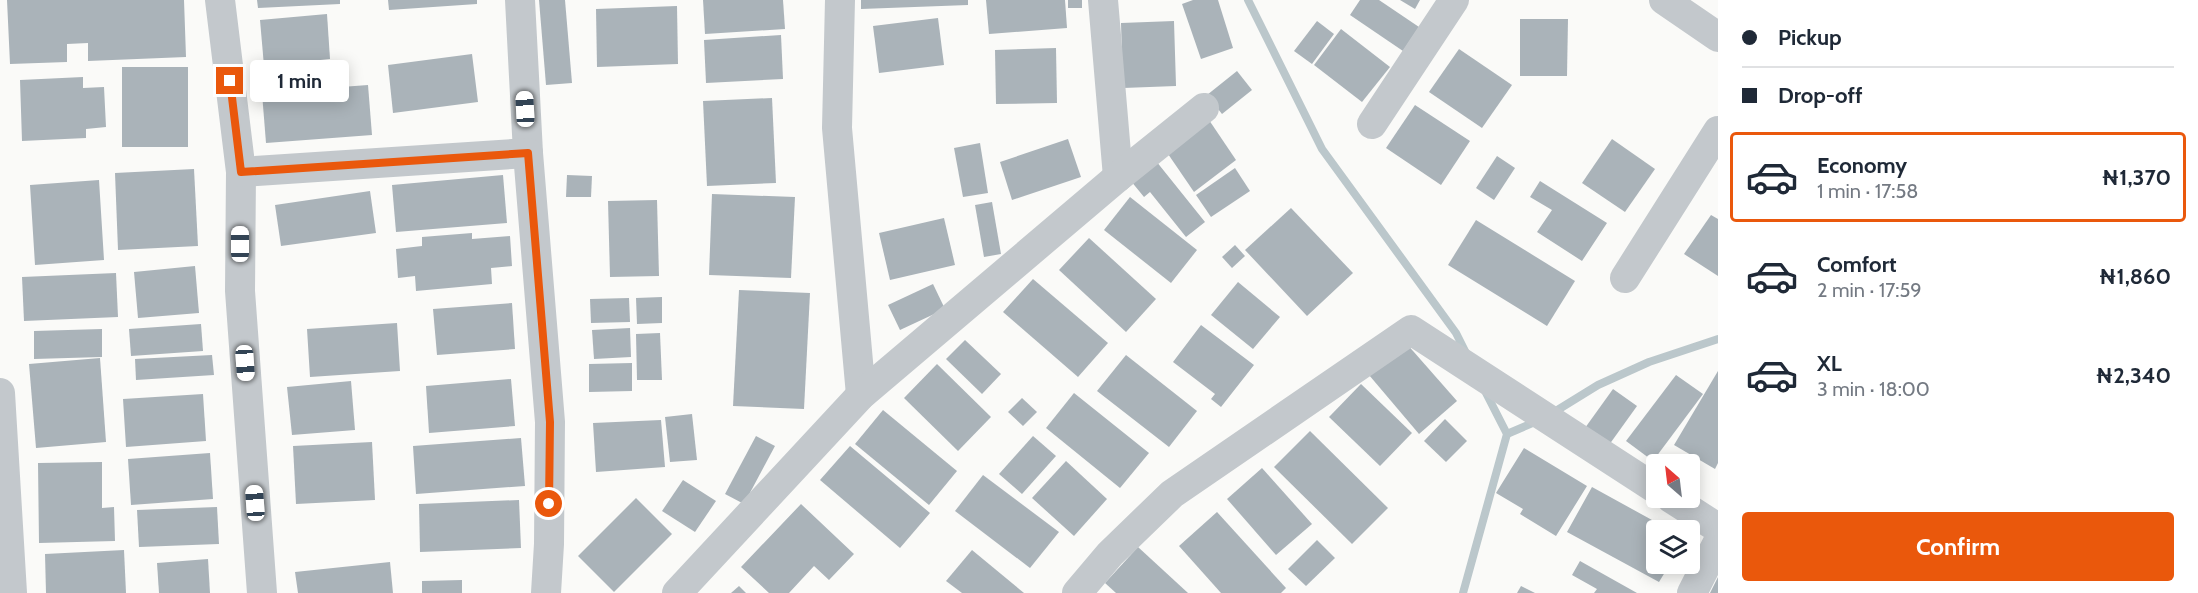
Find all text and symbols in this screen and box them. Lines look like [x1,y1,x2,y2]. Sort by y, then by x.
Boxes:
text: Pickup [1778,24,1842,51]
callout: 1 min [251,60,350,102]
route end [216,67,243,94]
text: 1 min [277,69,322,93]
text: Drop-off [1778,82,1862,109]
car [515,91,535,127]
icon: car [1745,150,1799,204]
text: Economy [1817,152,1907,179]
text: ₦1,370 [2102,164,2171,191]
text: 1 min · 17:58 [1817,179,1918,203]
car [231,226,249,262]
icon: car [1745,249,1799,303]
text: Comfort [1817,251,1896,278]
text: ₦1,860 [2099,263,2171,290]
text: 2 min · 17:59 [1817,278,1922,302]
car [235,344,255,382]
icon: car [1745,348,1799,402]
text: XL [1817,350,1842,377]
text: ₦2,340 [2095,362,2171,389]
text: 3 min · 18:00 [1817,377,1930,401]
north arrow [1646,454,1700,508]
map controls [1646,454,1700,574]
car [245,484,265,522]
route start [535,490,562,517]
button: Confirm [1742,512,2174,581]
button: layers [1646,520,1700,574]

